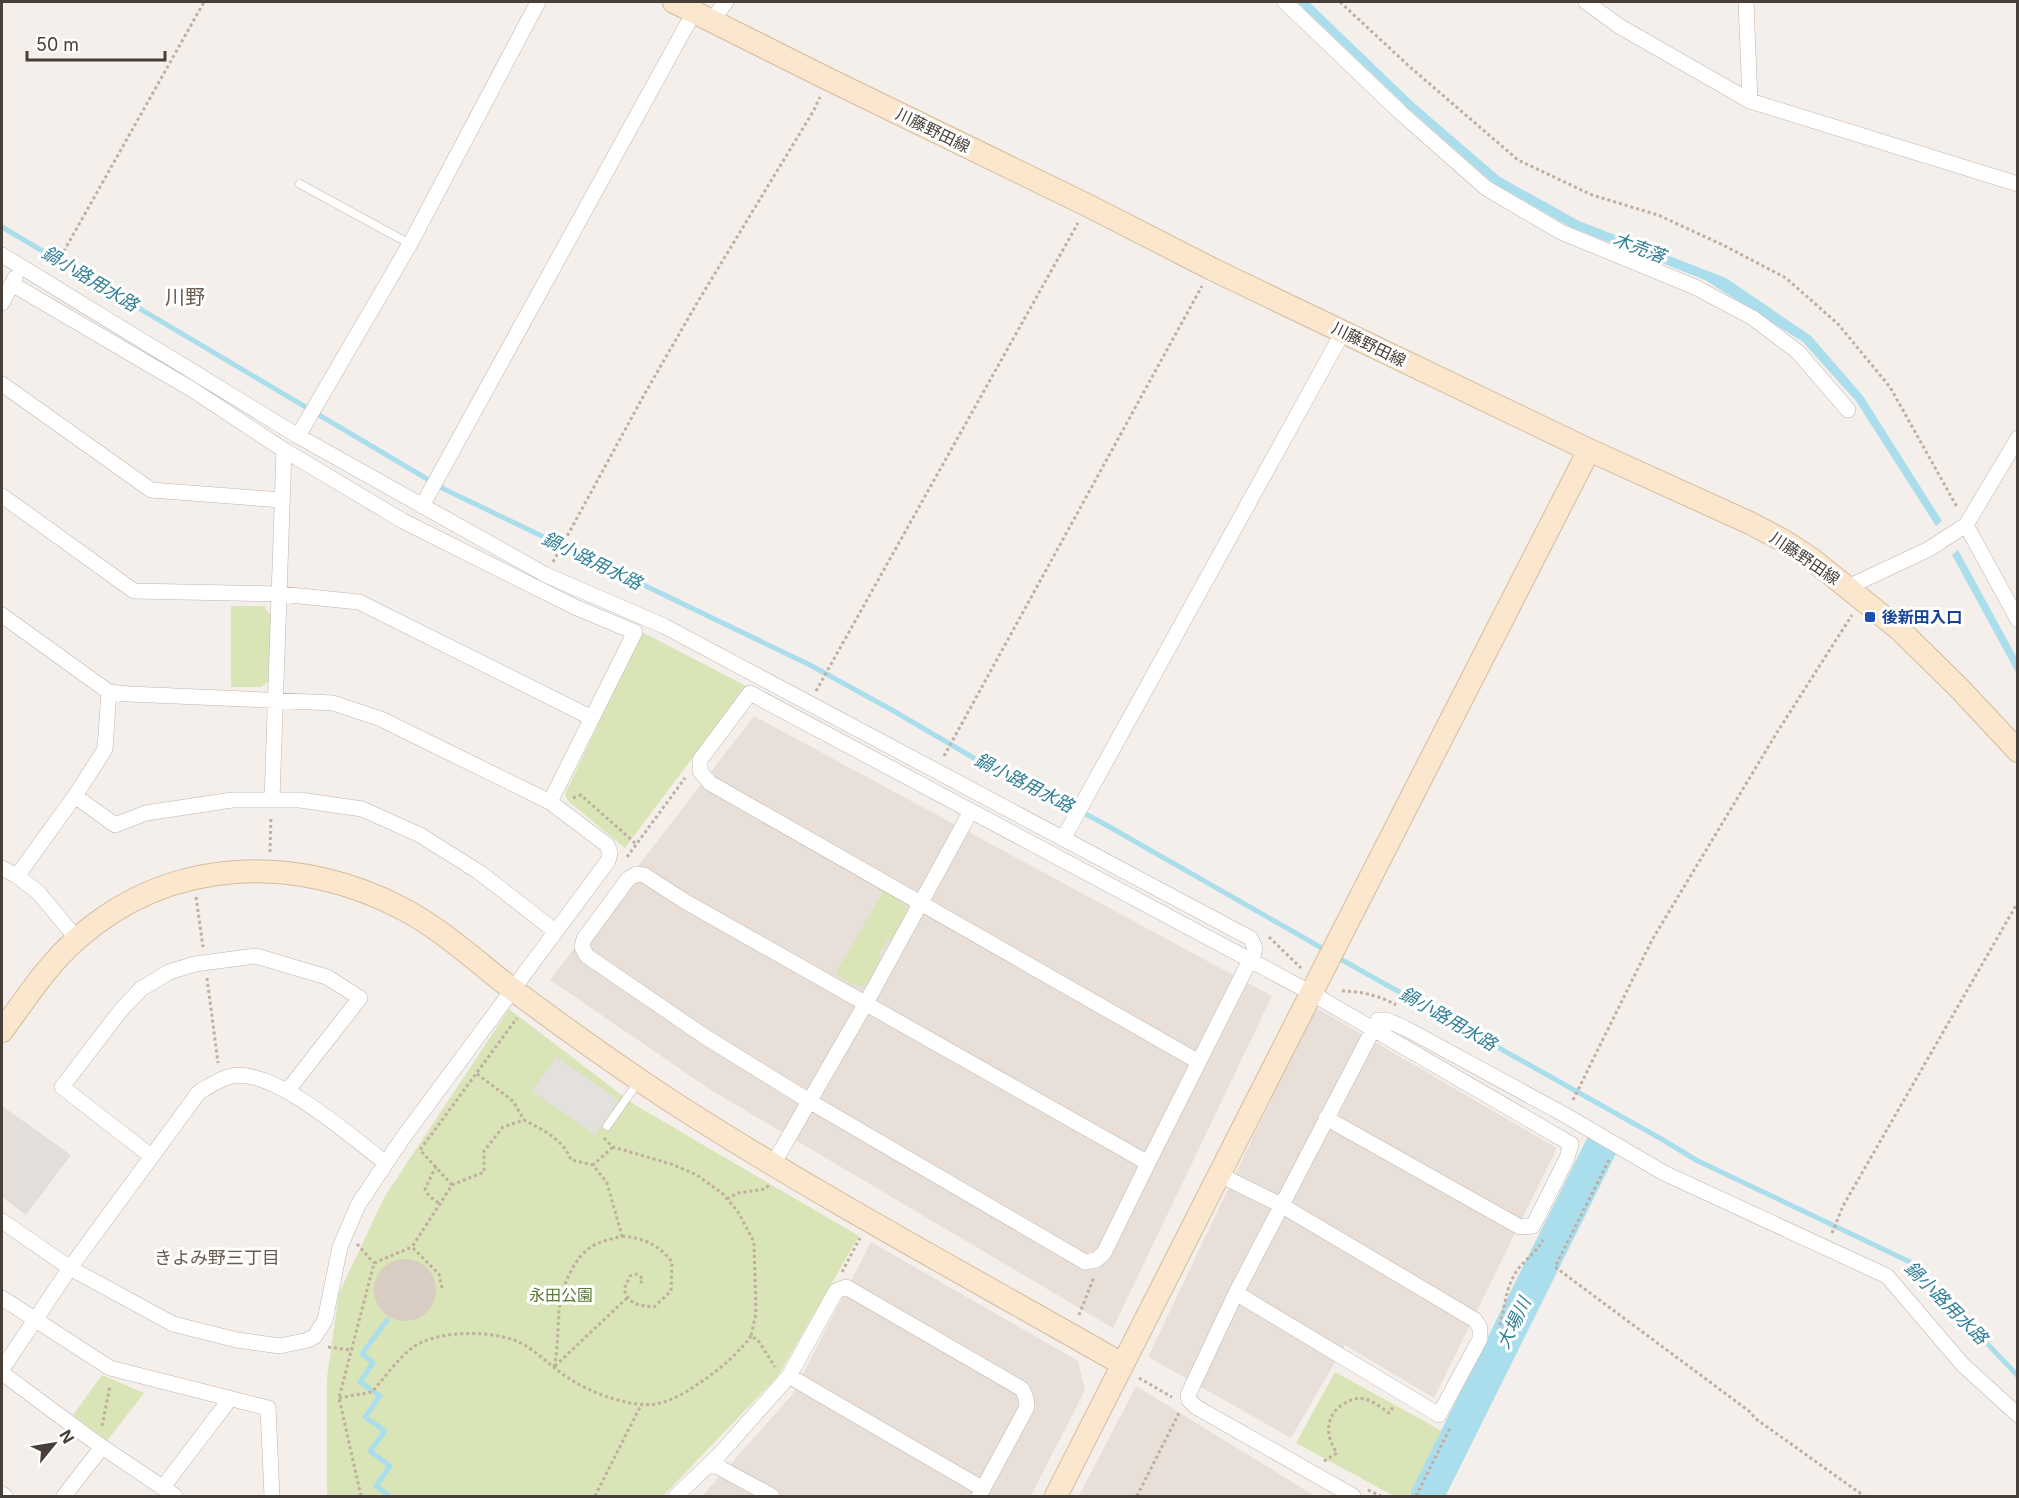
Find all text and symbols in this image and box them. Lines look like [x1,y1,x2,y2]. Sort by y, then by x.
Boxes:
scale bar [27,24,165,62]
text: 50 m [36,34,79,55]
street label: 川藤野田線 [893,103,973,157]
water label: 木売落 [1610,228,1671,268]
water label: 鍋小路用水路 [39,242,144,316]
district label: 川野 [165,285,205,309]
street label: 川藤野田線 [1329,317,1409,371]
water label: 鍋小路用水路 [539,527,647,595]
street label: 川藤野田線 [1766,527,1844,589]
place label: 後新田入口 [1882,607,1962,627]
marker: 後新田入口 [1863,610,1877,624]
water label: 鍋小路用水路 [971,749,1079,817]
water label: 鍋小路用水路 [1396,982,1502,1056]
district label: きよみ野三丁目 [154,1247,280,1268]
water label: 鍋小路用水路 [1901,1257,1993,1350]
park label: 永田公園 [529,1285,593,1305]
water label: 大場川 [1492,1292,1536,1352]
north arrow [24,1414,84,1474]
text: N [55,1426,79,1447]

